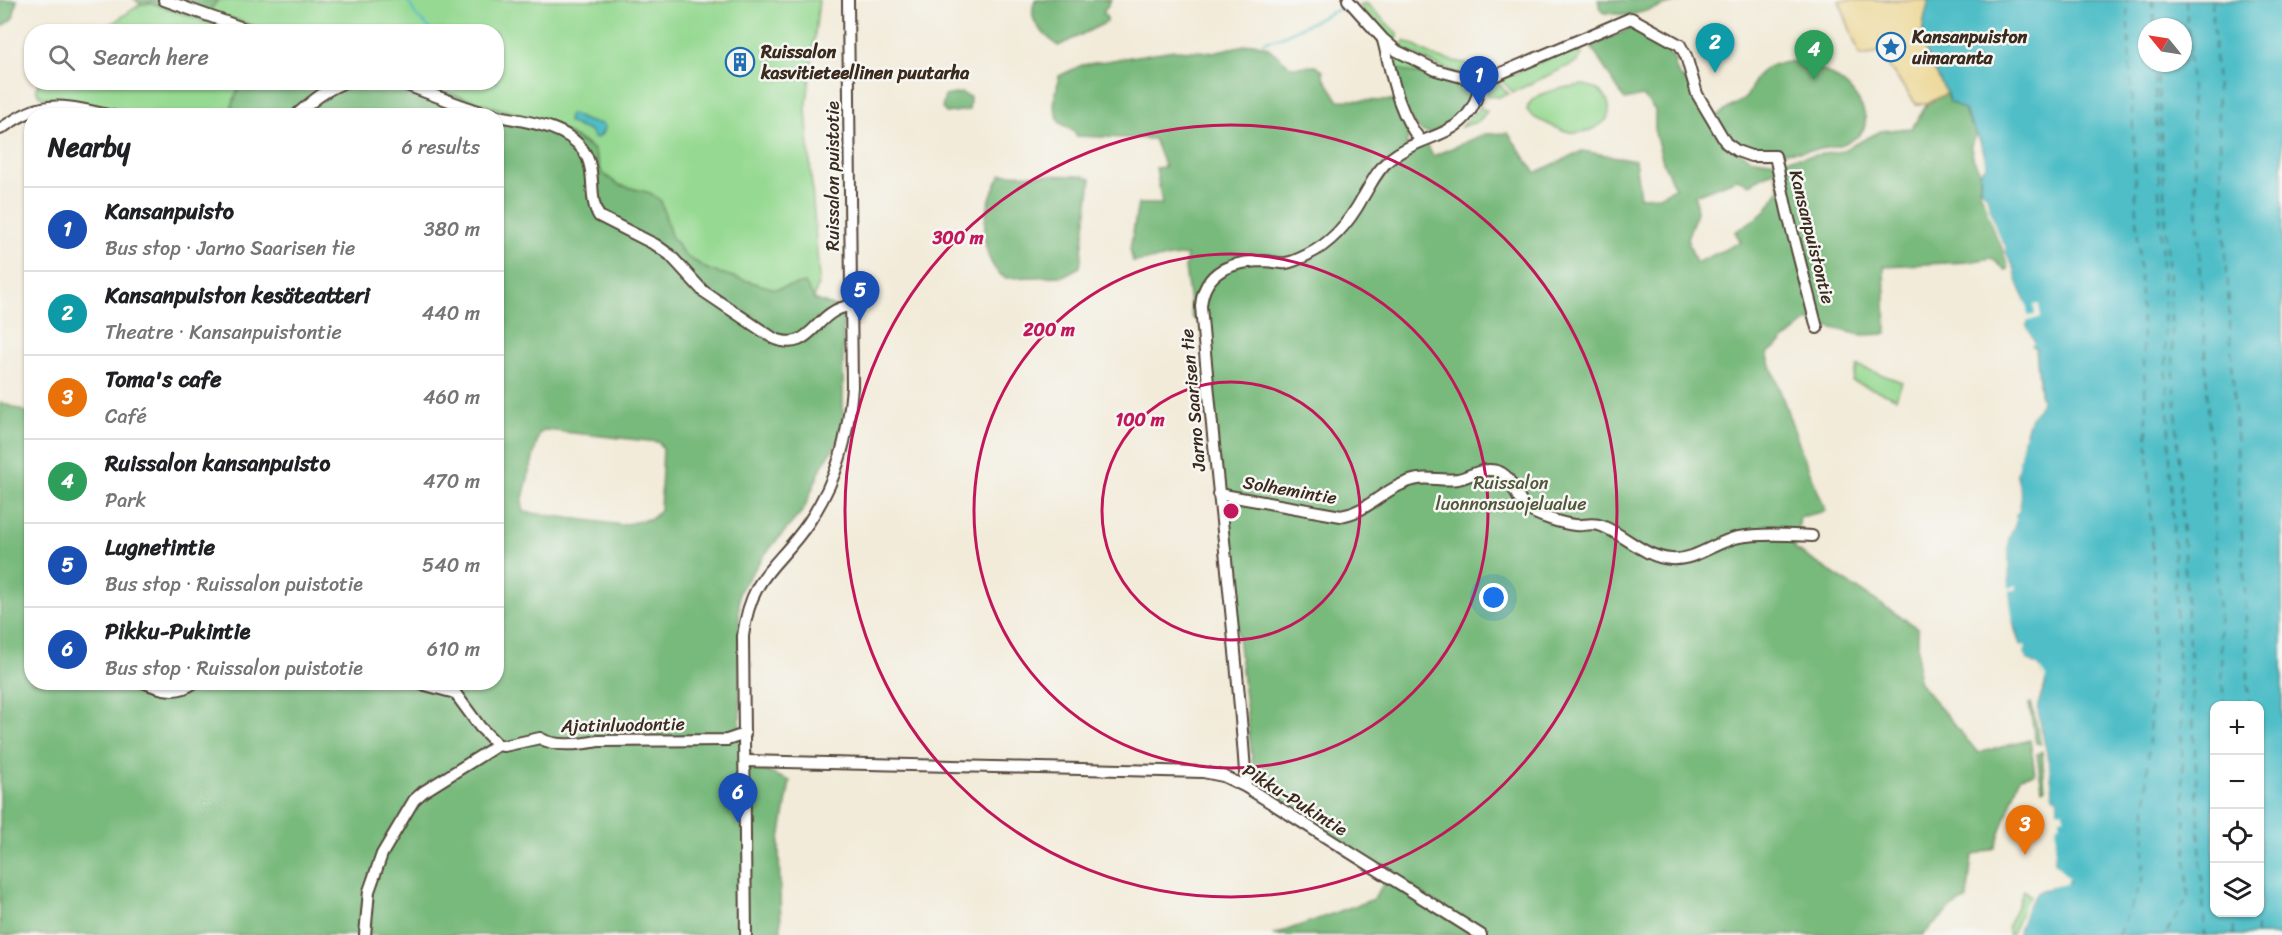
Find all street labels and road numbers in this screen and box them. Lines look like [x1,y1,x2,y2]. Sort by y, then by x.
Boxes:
street label: Ruissalon puistotie [817,101,849,251]
street label: Kansanpuistontie [1780,166,1844,308]
street label: Jarno Saarisen tie [1171,327,1215,474]
street label: Solhemintie [1241,466,1339,514]
street label: Ajatinluodontie [560,708,685,742]
street label: Pikku-Pukintie [1236,755,1354,845]

